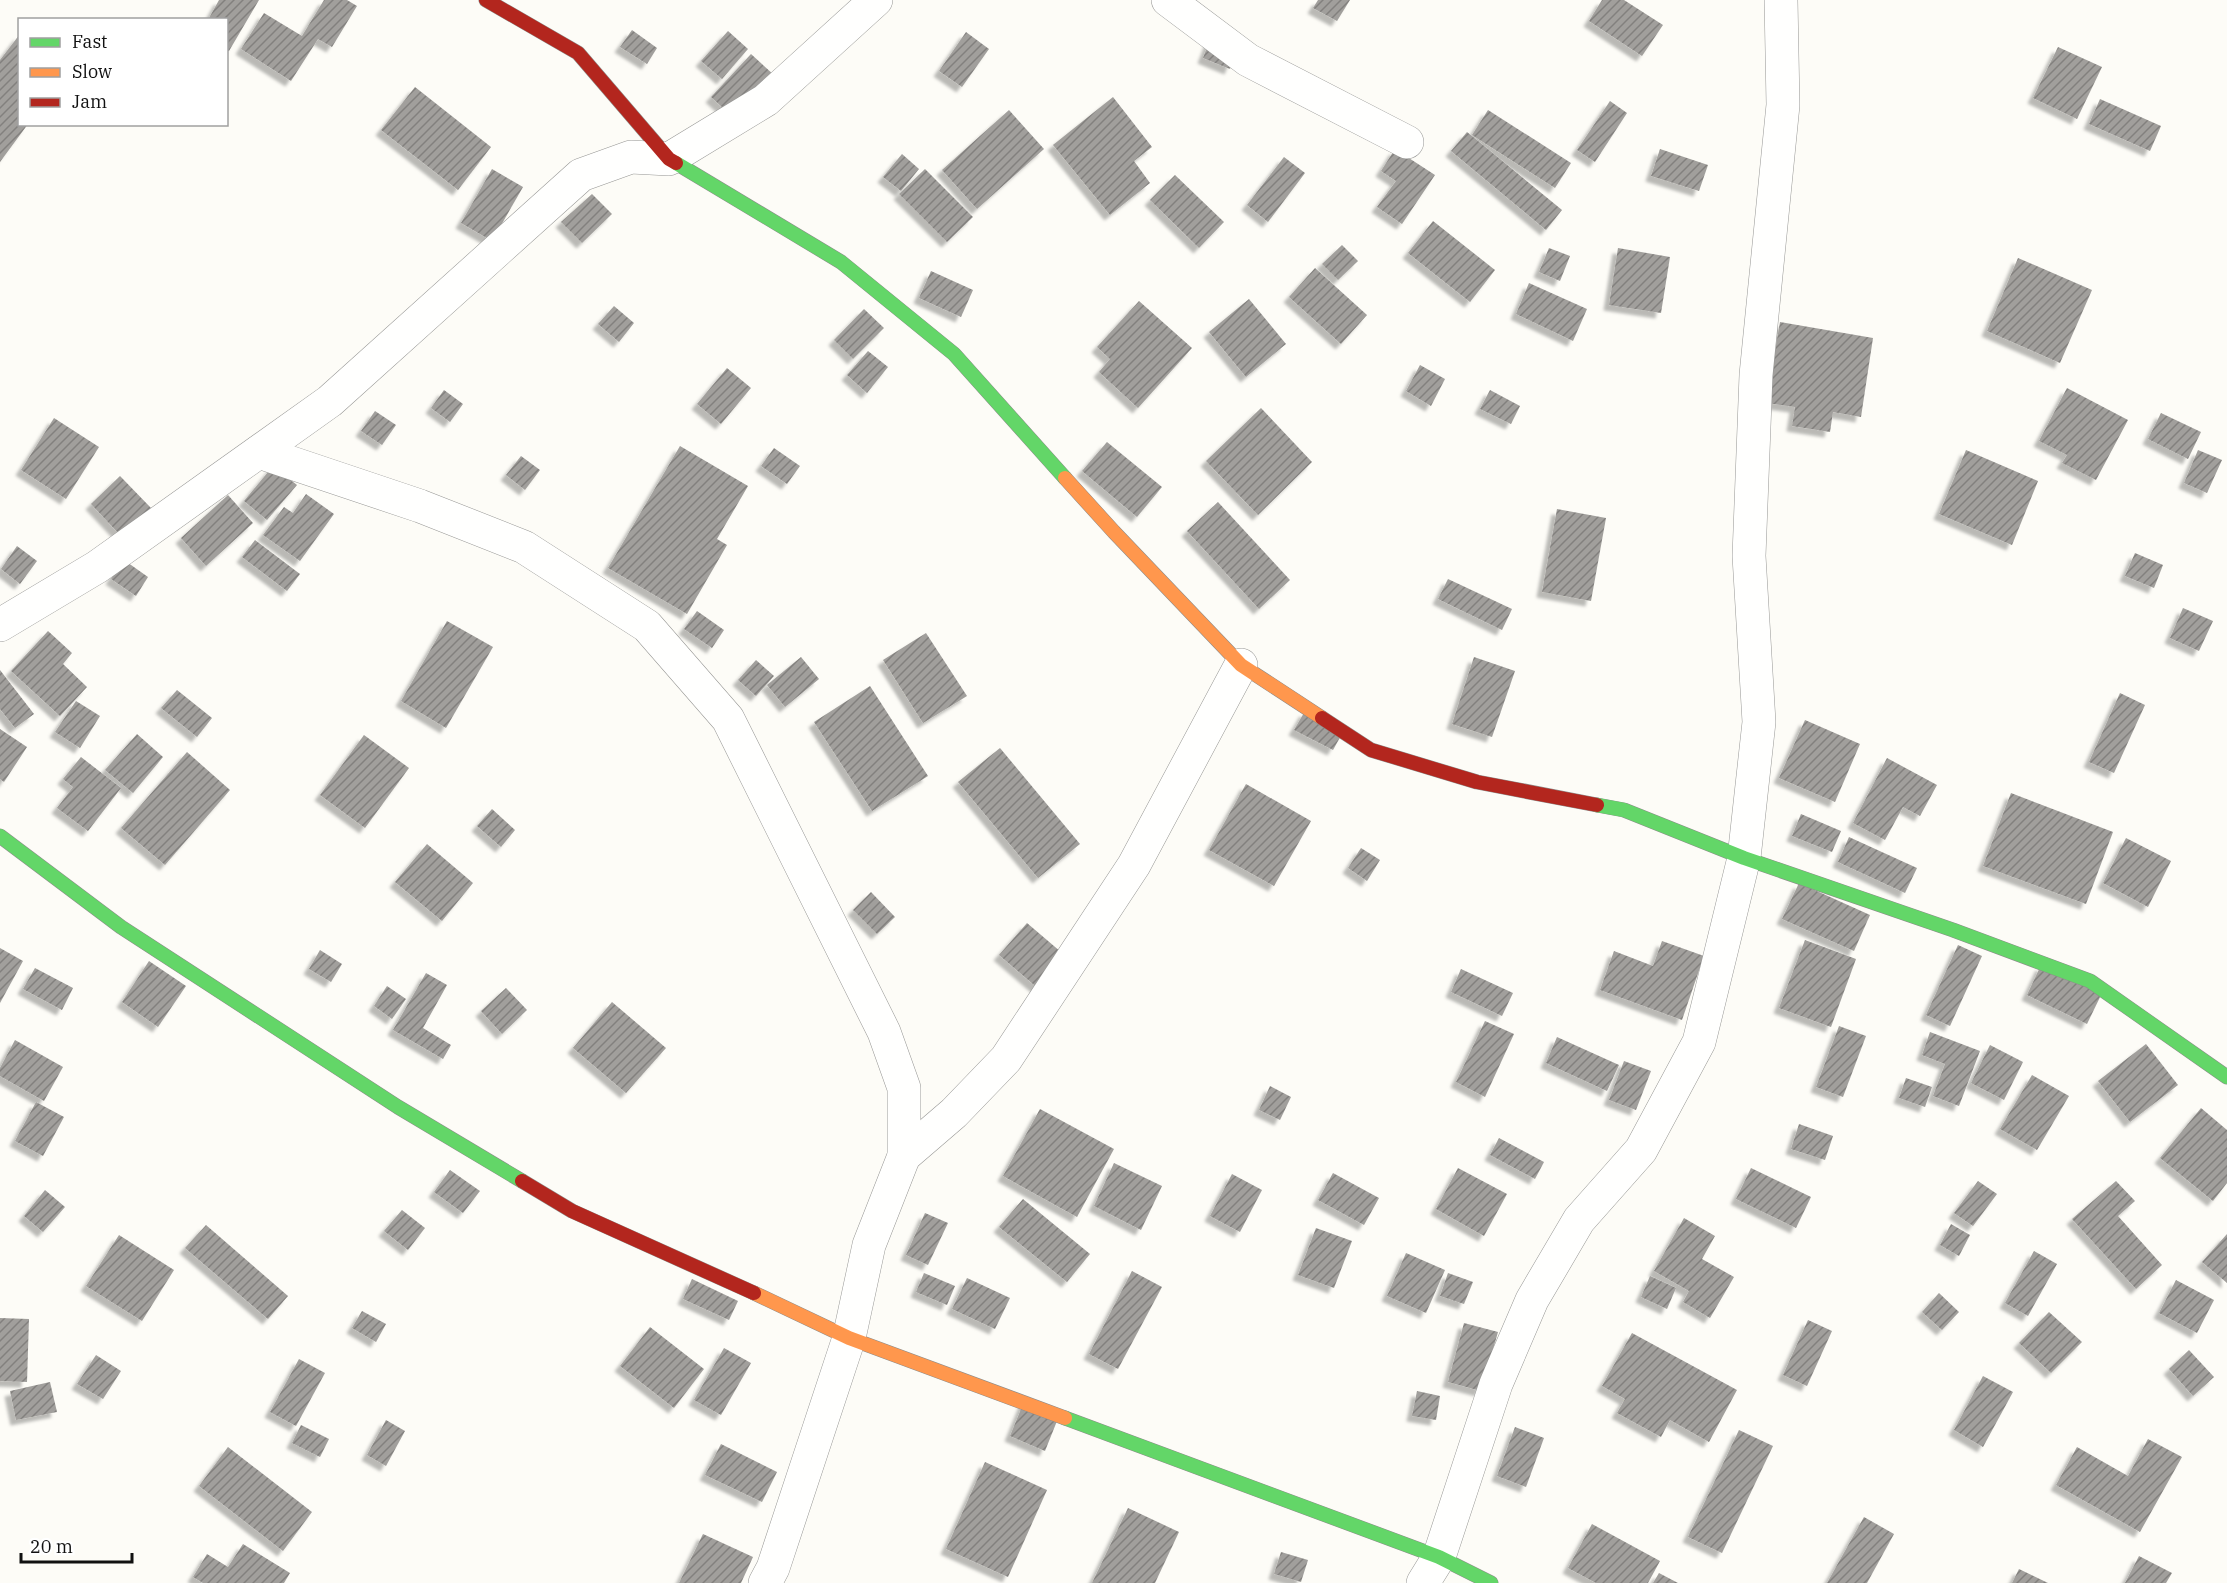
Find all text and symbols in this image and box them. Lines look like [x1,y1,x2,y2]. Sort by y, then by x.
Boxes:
legend [18,18,228,126]
text: Fast [72,30,107,53]
text: Slow [72,60,112,83]
text: Jam [72,90,107,113]
scale bar [21,1526,132,1564]
text: 20 m [30,1535,73,1558]

